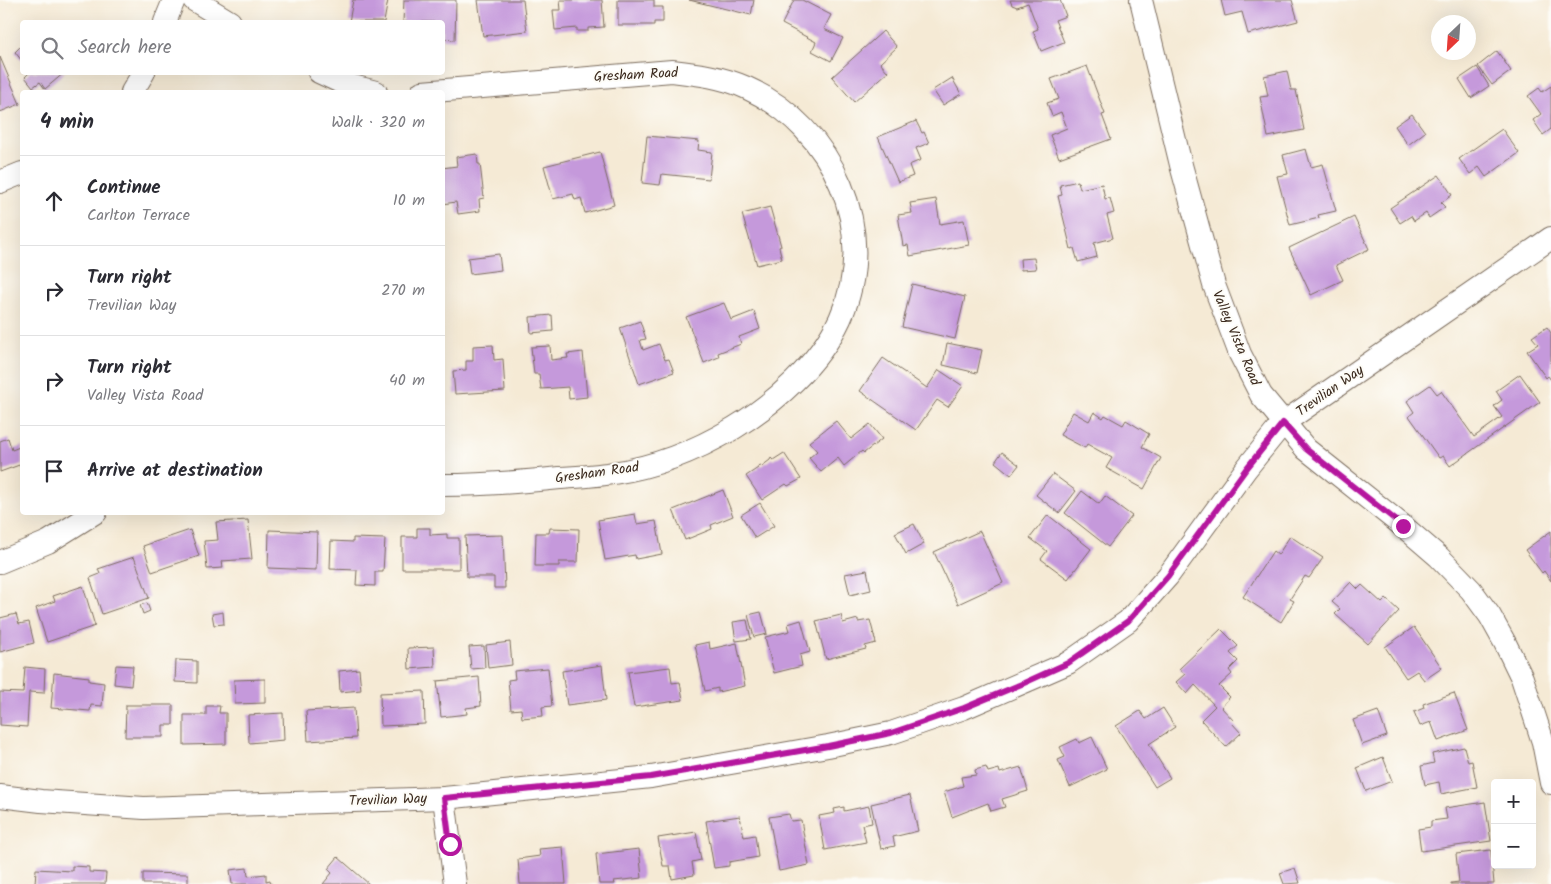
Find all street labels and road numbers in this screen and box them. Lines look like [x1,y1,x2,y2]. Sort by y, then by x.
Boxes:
street label: Gresham Road [593,62,680,88]
street label: Valley Vista Road [1206,287,1266,390]
street label: Trevilian Way [1292,359,1369,422]
street label: Gresham Road [554,456,641,490]
street label: Trevilian Way [349,788,428,812]

